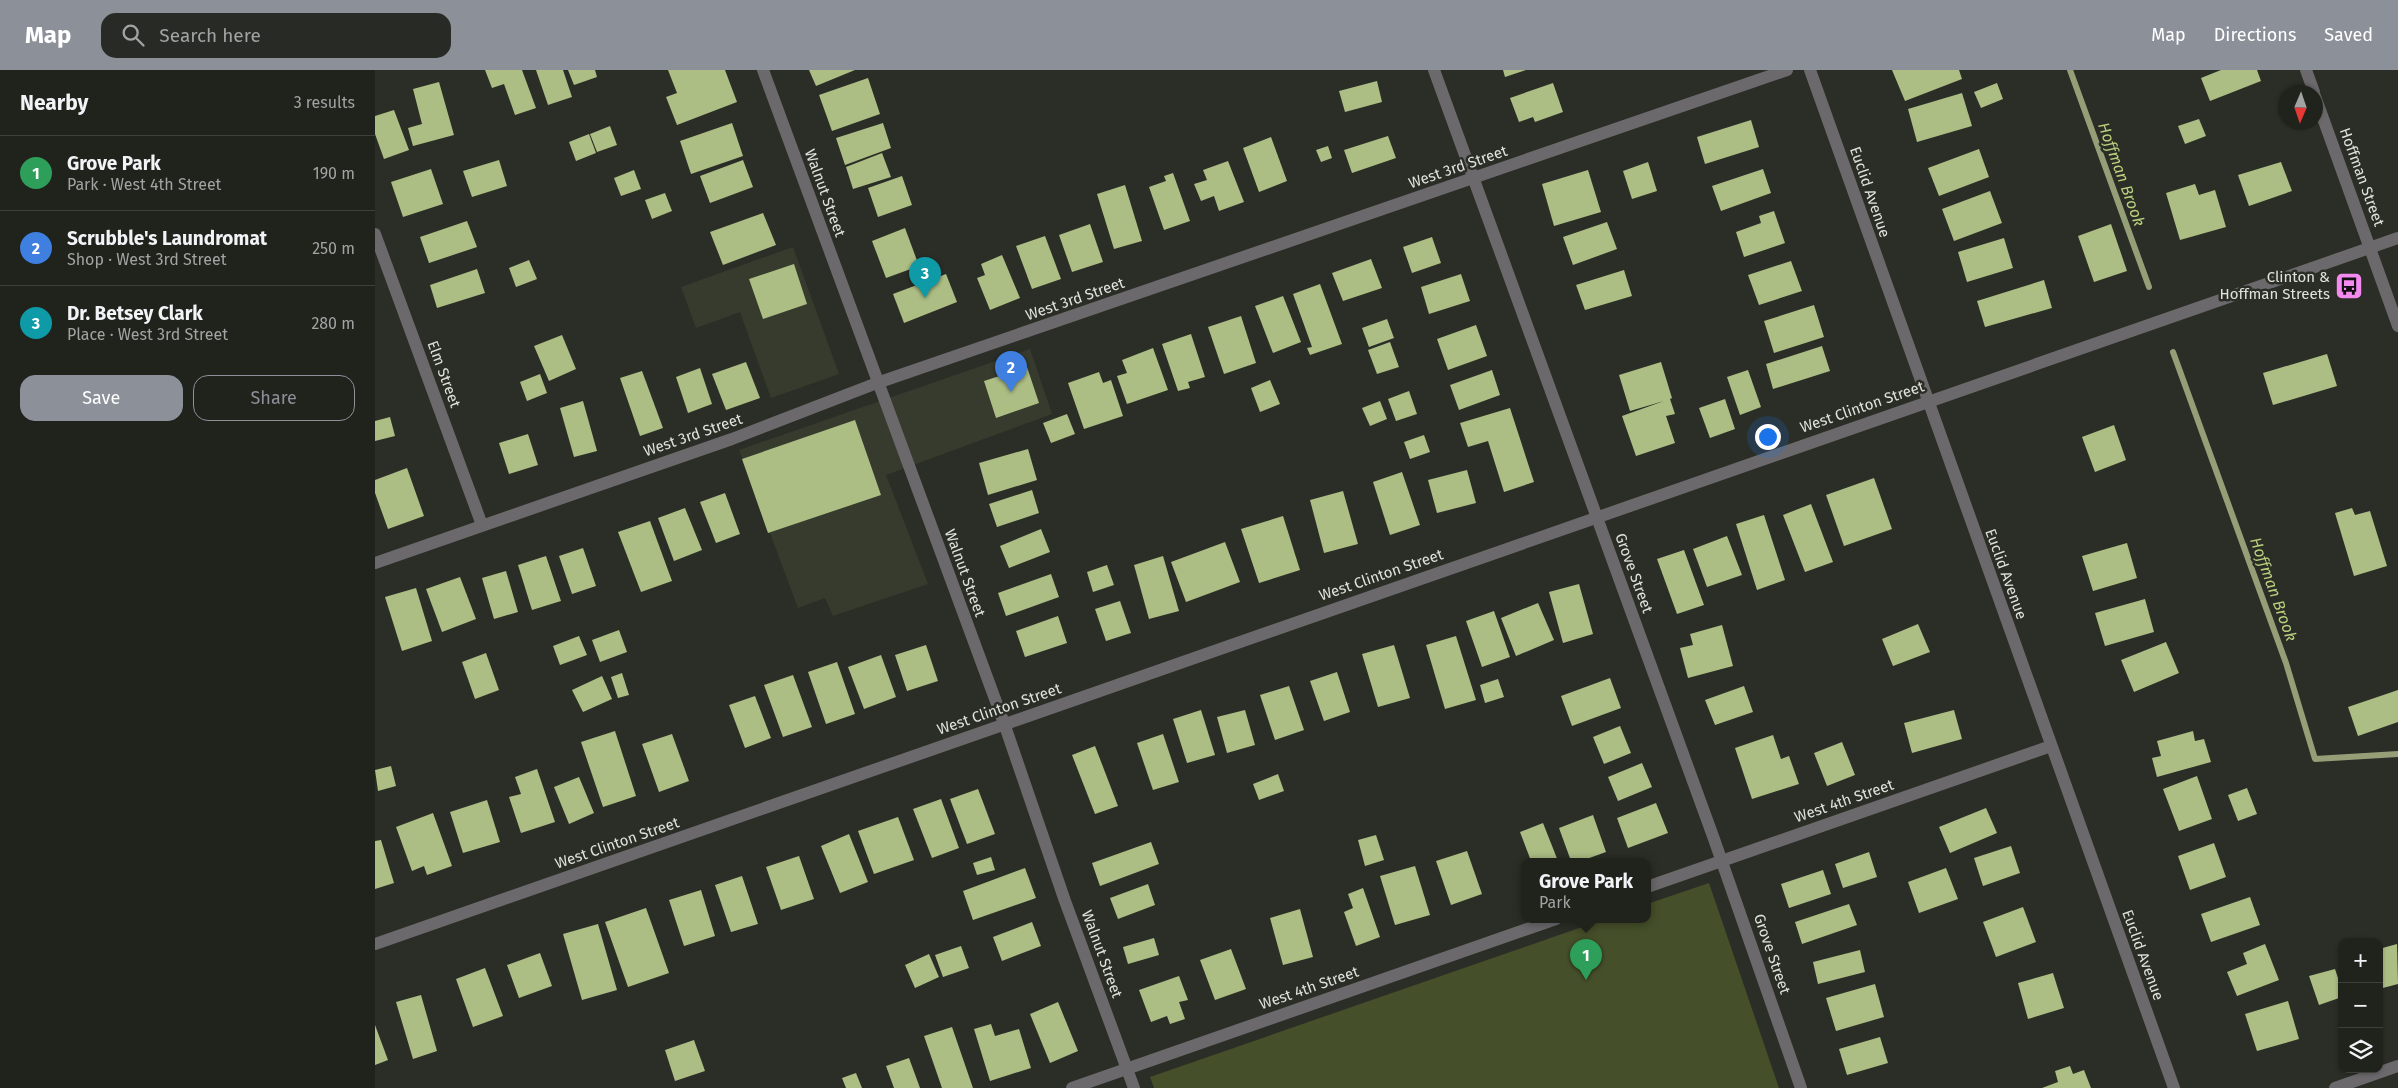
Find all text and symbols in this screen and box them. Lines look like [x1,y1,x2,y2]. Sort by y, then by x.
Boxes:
search box [101,13,451,58]
text: Map [25,21,71,49]
icon: search [119,21,147,49]
text: Search here [159,24,261,47]
text: Map [2151,24,2186,46]
text: Directions [2214,24,2296,46]
text: Saved [2324,24,2373,46]
north arrow [2278,85,2323,130]
text: Nearby [20,90,88,116]
text: 3 results [294,93,355,112]
water label: Hoffman Brook [2094,120,2149,229]
street label: Hoffman Street [2336,125,2388,229]
street label: West 3rd Street [1406,141,1510,192]
street label: Euclid Avenue [1846,144,1894,240]
street label: Walnut Street [801,147,849,240]
text: Grove Park [67,152,161,175]
text: 1 [32,164,40,183]
text: 190 m [313,164,355,183]
text: Park · West 4th Street [67,175,221,194]
text: Scrubble's Laundromat [67,227,267,250]
text: 2 [32,239,40,258]
text: 250 m [312,239,355,258]
text: Shop · West 3rd Street [67,250,226,269]
pin: 3 [909,257,941,298]
place label: Clinton & Hoffman Streets [2220,268,2330,303]
bus stop icon: Clinton & Hoffman Streets [2334,271,2364,301]
street label: West 3rd Street [1023,273,1127,324]
text: Dr. Betsey Clark [67,302,203,325]
text: 3 [32,314,40,333]
text: 280 m [311,314,355,333]
text: Place · West 3rd Street [67,325,228,344]
street label: Elm Street [424,338,465,410]
pin: 2 [995,351,1027,392]
button: Save [20,375,183,421]
button: Share [193,375,355,421]
street label: West Clinton Street [1798,377,1927,437]
street label: West 3rd Street [641,409,745,460]
your location [1755,424,1781,450]
street label: Euclid Avenue [1981,526,2031,622]
street label: Walnut Street [941,527,989,620]
street label: Grove Street [1611,531,1657,616]
water label: Hoffman Brook [2246,535,2301,644]
street label: West Clinton Street [1317,545,1446,605]
street label: West Clinton Street [935,679,1064,739]
street label: West 4th Street [1792,775,1896,826]
street label: West Clinton Street [553,813,682,873]
popup [1521,858,1651,923]
text: Grove Park [1539,870,1633,893]
text: Park [1539,893,1571,912]
street label: Euclid Avenue [2118,907,2168,1003]
street label: Walnut Street [1078,908,1126,1001]
street label: Grove Street [1750,912,1794,997]
map controls [2338,938,2383,1073]
button: + [2338,938,2383,983]
pin: 1 [1570,939,1602,980]
street label: West 4th Street [1257,962,1361,1013]
button: − [2338,983,2383,1028]
button: layers [2338,1028,2383,1073]

